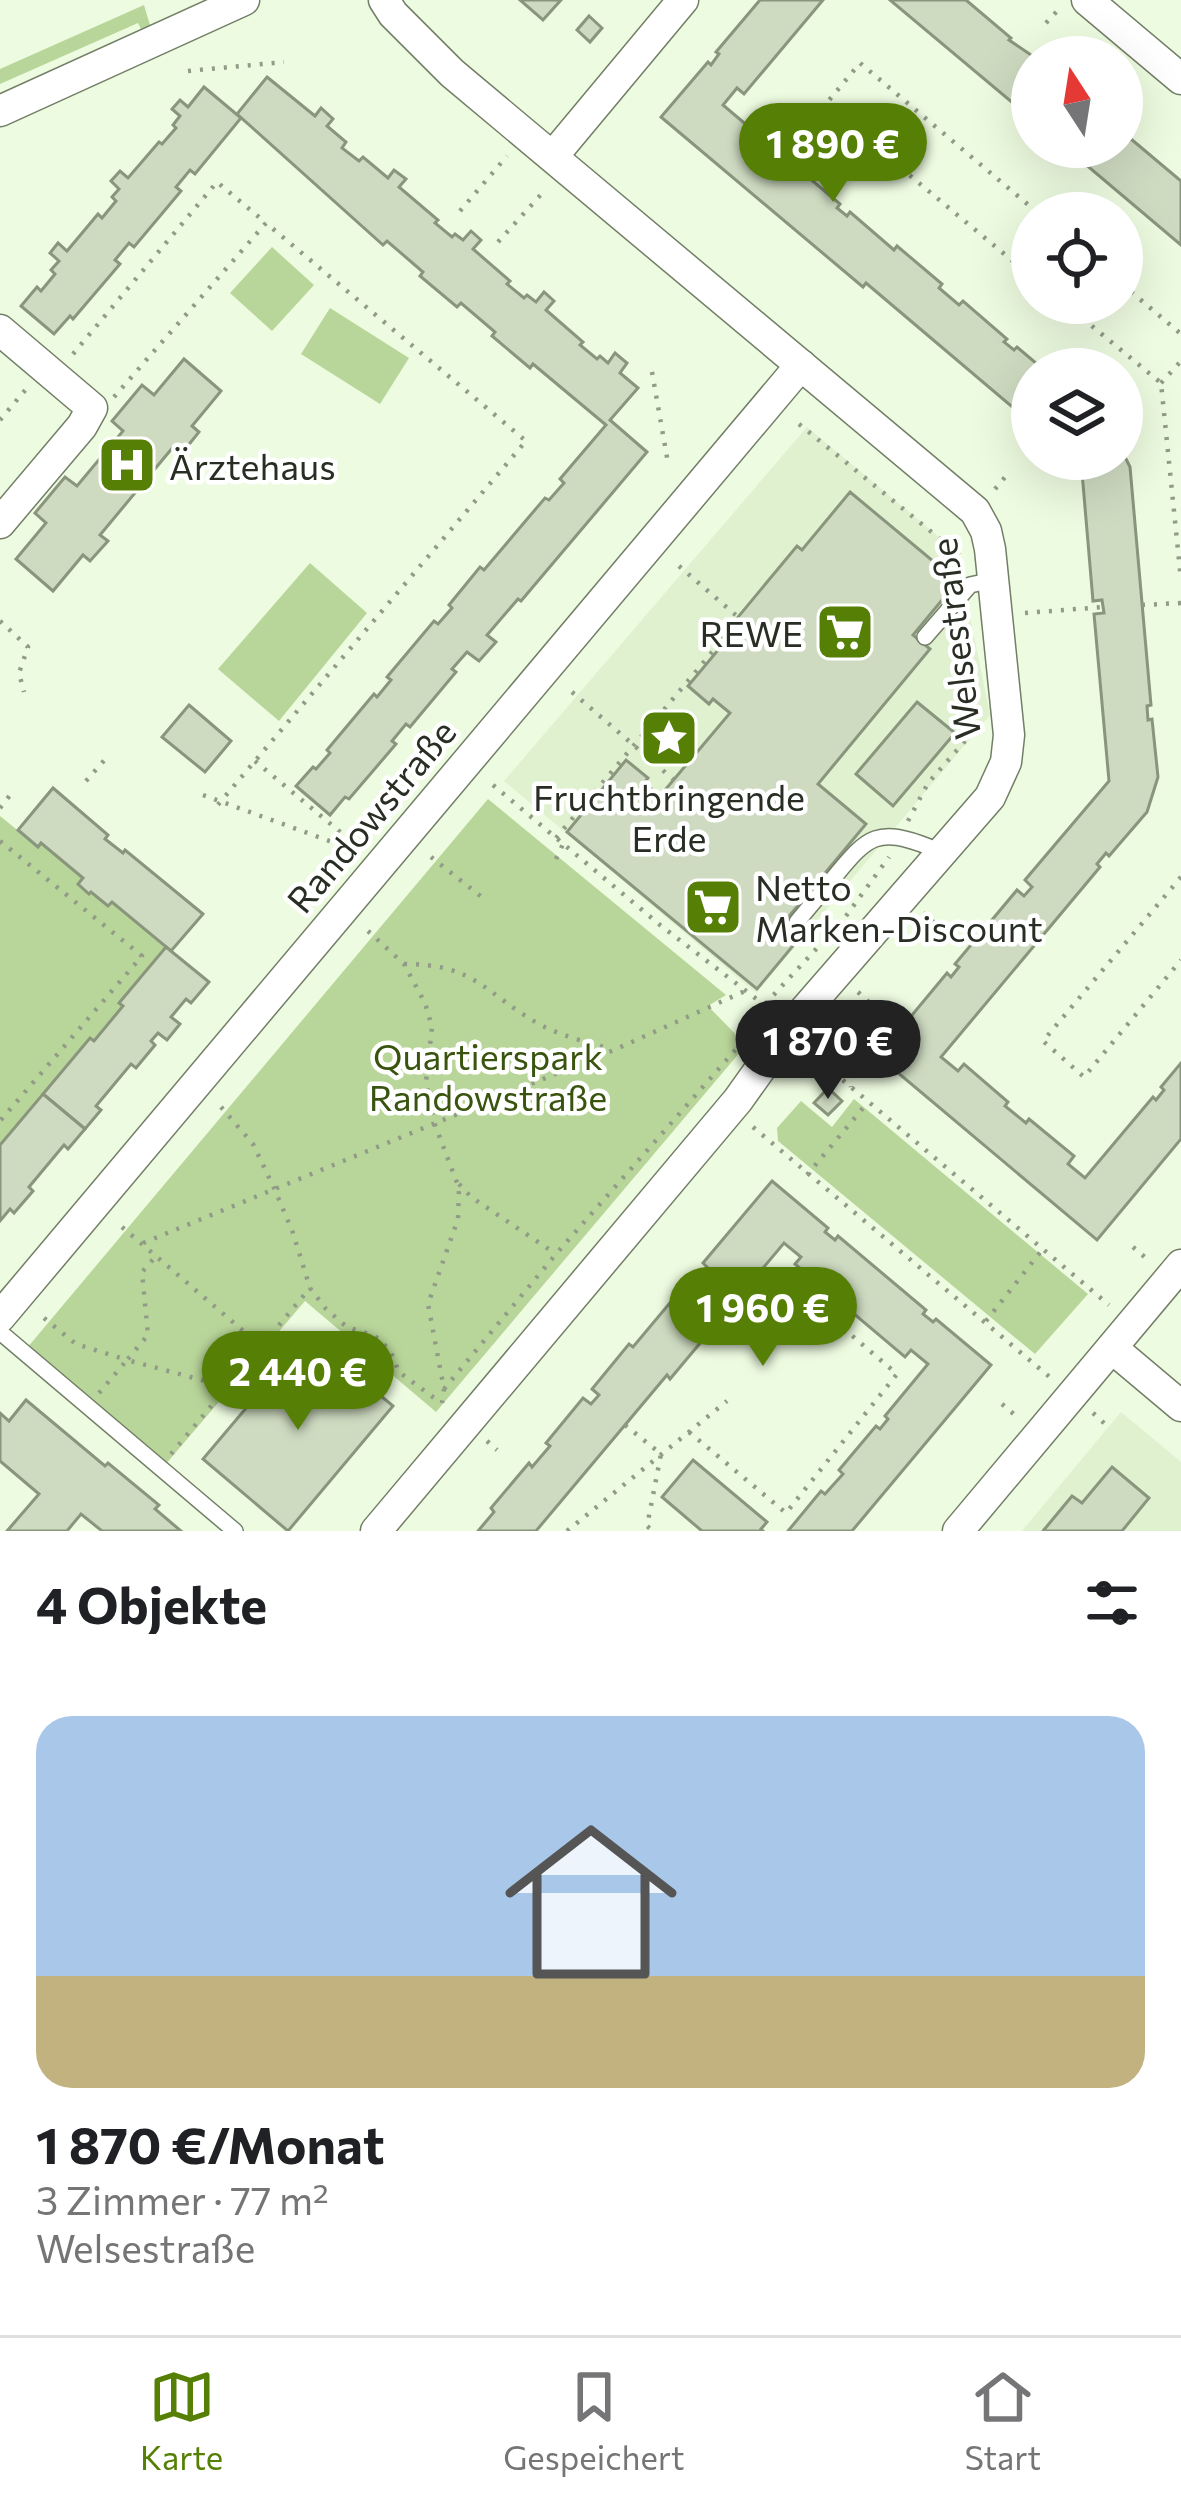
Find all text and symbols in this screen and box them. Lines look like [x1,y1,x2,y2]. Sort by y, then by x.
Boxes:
north arrow [1011,36,1143,168]
map controls [1011,36,1143,480]
pin: 1 890 € [722,103,944,205]
text: 1 890 € [766,118,900,166]
button: locate [1011,192,1143,324]
button: layers [1011,348,1143,480]
hospital icon: Ärztehaus [96,434,158,496]
place label: Ärztehaus [169,443,336,487]
street label: Welsestraße [920,536,988,742]
supermarket icon: REWE [814,601,876,663]
place label: REWE [699,610,803,654]
place icon: Fruchtbringende Erde [638,707,700,769]
street label: Randowstraße [276,709,464,921]
place label: Fruchtbringende Erde [533,774,805,859]
place label: Netto Marken-Discount [755,864,1043,949]
supermarket icon: Netto Marken-Discount [682,876,744,938]
pin: 1 870 € [717,1000,939,1102]
text: 1 870 € [763,1015,893,1063]
park label: Quartierspark Randowstraße [369,1033,607,1118]
pin: 1 960 € [652,1267,874,1369]
text: 1 960 € [696,1282,830,1330]
pin: 2 440 € [187,1331,409,1433]
text: 2 440 € [229,1346,367,1394]
icon: filters [1079,1570,1145,1636]
text: 4 Objekte [36,1572,267,1635]
icon: home [483,1794,699,2010]
text: 1 870 €/Monat [36,2112,384,2175]
text: 3 Zimmer · 77 m² [36,2175,329,2223]
text: Welsestraße [36,2223,255,2271]
tab: Karte [140,2364,223,2477]
tab: Gespeichert [503,2364,685,2477]
tab: Start [964,2364,1041,2477]

